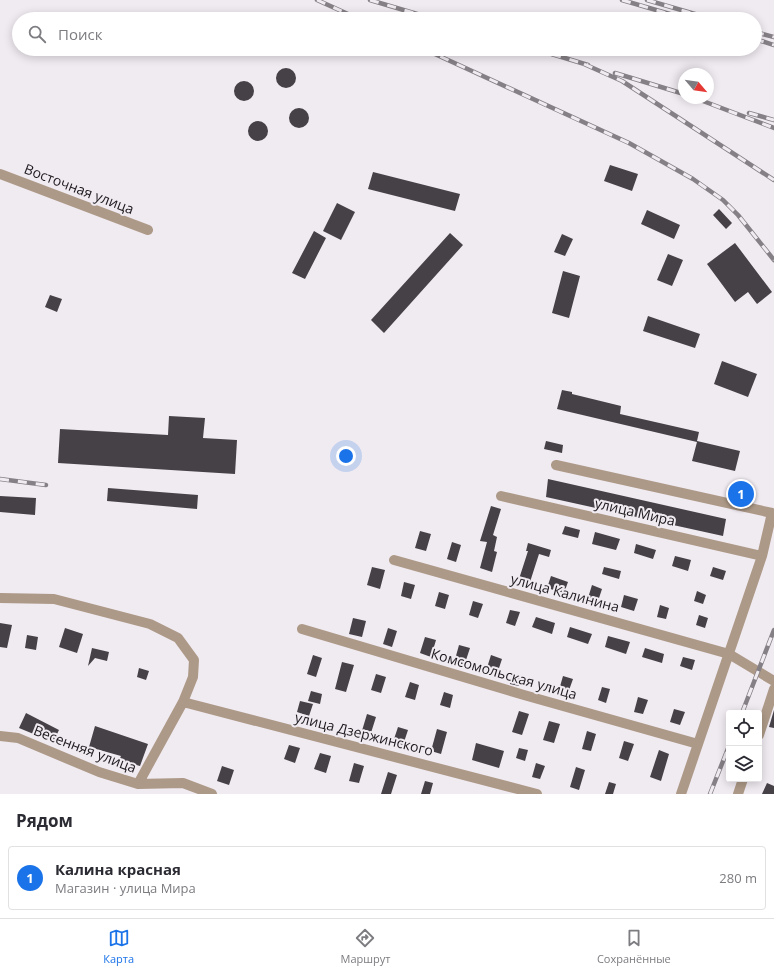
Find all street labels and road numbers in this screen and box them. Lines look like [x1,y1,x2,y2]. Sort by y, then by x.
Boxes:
street label: Восточная улица [22,159,137,218]
street label: улица Мира [593,493,677,530]
street label: улица Калинина [509,569,622,616]
street label: Комсомольская улица [429,644,579,703]
street label: улица Дзержинского [293,707,435,760]
street label: Весенняя улица [31,720,139,777]

